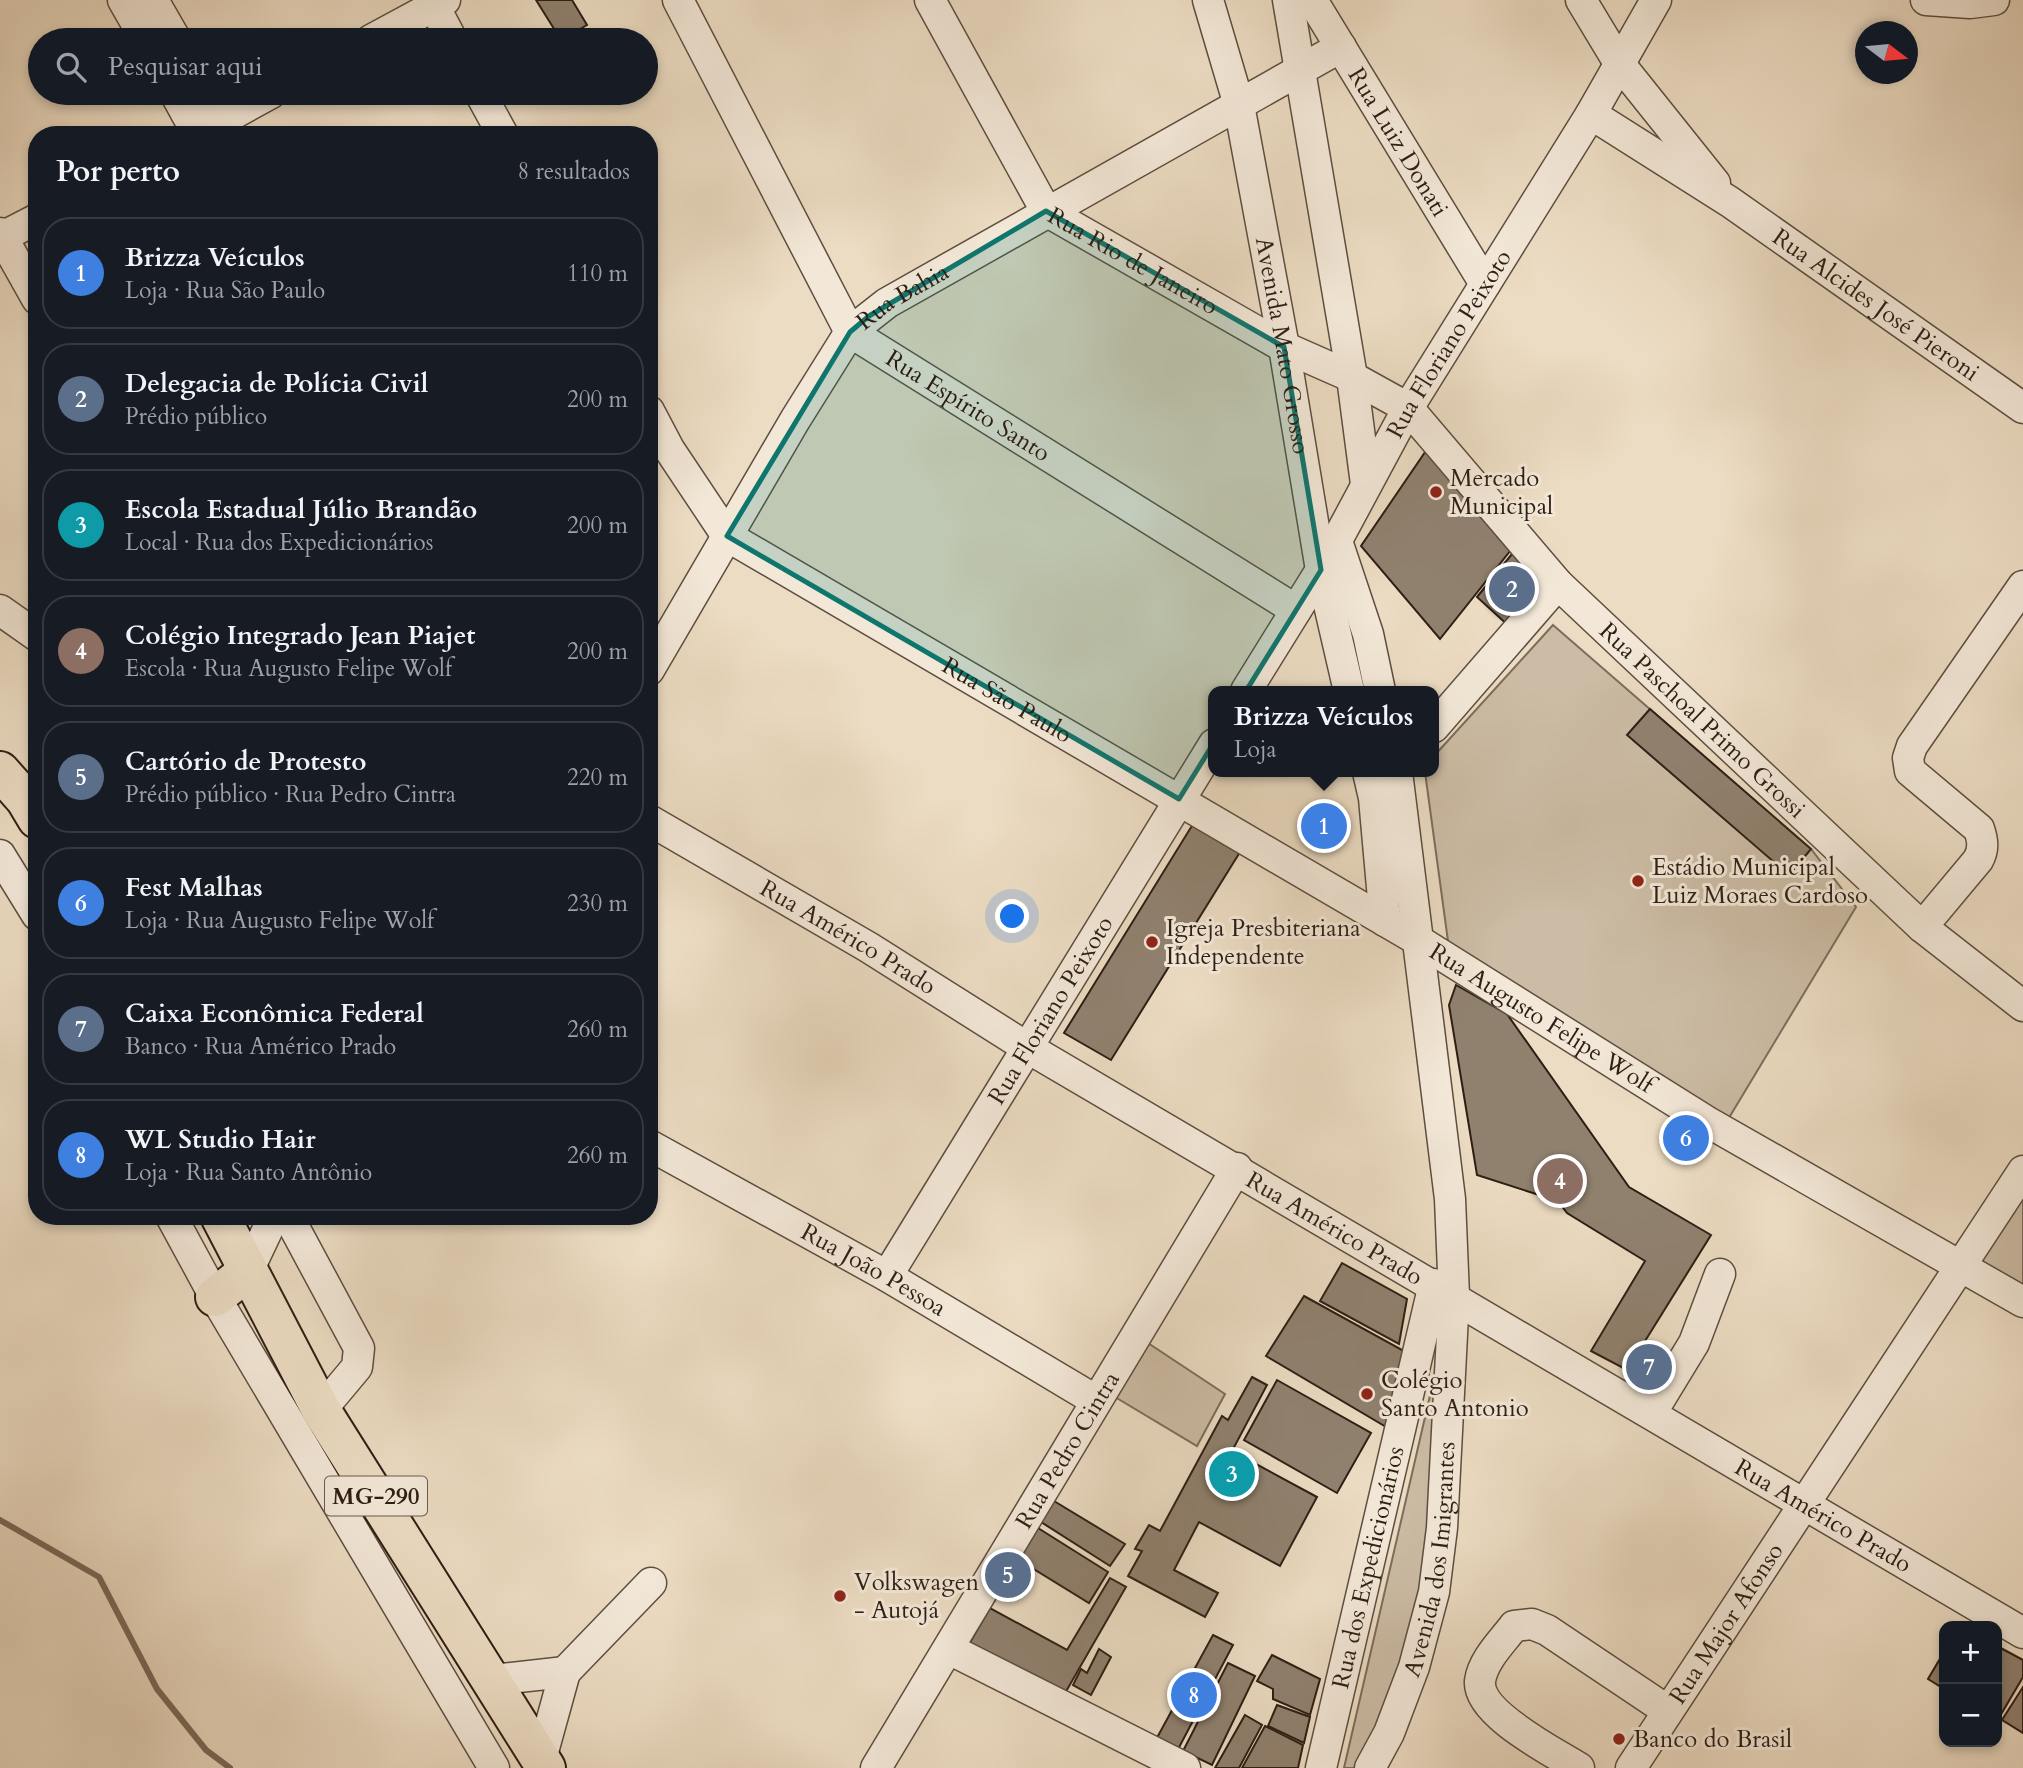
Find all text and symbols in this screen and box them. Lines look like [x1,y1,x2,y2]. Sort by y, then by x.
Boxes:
north arrow [1855,21,1918,84]
search box [28,28,658,105]
icon: search [52,48,90,86]
text: Pesquisar aqui [108,49,263,84]
street label: Rua Luiz Donati [1340,61,1456,223]
text: Por perto [56,151,180,192]
text: 8 resultados [517,156,630,187]
street label: Rua Rio de Janeiro [1042,199,1224,323]
street label: Rua Alcides José Pieroni [1766,221,1986,390]
street label: Avenida Mato Grosso [1247,234,1318,457]
text: Brizza Veículos [125,240,305,275]
street label: Rua Floriano Peixoto [1379,244,1519,444]
street label: Rua Bahia [849,255,956,338]
text: 1 [75,258,87,289]
text: 110 m [567,258,628,289]
text: Loja · Rua São Paulo [125,275,325,306]
street label: Rua Espírito Santo [879,342,1056,470]
text: Delegacia de Polícia Civil [125,366,428,401]
text: 2 [75,384,87,415]
text: 200 m [567,384,628,415]
text: Prédio público [125,401,267,432]
place label: Mercado Municipal [1450,462,1553,523]
marker: Mercado Municipal [1428,484,1444,500]
text: Escola Estadual Júlio Brandão [125,492,477,527]
text: 3 [75,510,87,541]
text: 200 m [567,510,628,541]
text: Local · Rua dos Expedicionários [125,527,433,558]
pin: 2 [1489,563,1535,615]
street label: Rua Paschoal Primo Grossi [1592,615,1813,826]
text: Colégio Integrado Jean Piajet [125,618,476,653]
text: 4 [75,636,87,667]
text: 200 m [567,636,628,667]
street label: Rua São Paulo [936,649,1078,751]
text: Escola · Rua Augusto Felipe Wolf [125,653,452,684]
popup [1208,686,1439,777]
text: Brizza Veículos [1234,699,1413,734]
text: Loja [1234,734,1276,765]
text: Cartório de Protesto [125,744,366,779]
text: 5 [75,762,87,793]
text: 220 m [567,762,628,793]
text: Prédio público · Rua Pedro Cintra [125,779,456,810]
pin: 1 [1301,800,1347,852]
place label: Estádio Municipal Luiz Moraes Cardoso [1652,851,1868,912]
text: Fest Malhas [125,870,263,905]
street label: Rua Américo Prado [754,872,942,1003]
marker: Estádio Municipal Luiz Moraes Cardoso [1630,873,1646,889]
text: 6 [75,888,87,919]
text: 230 m [567,888,628,919]
your location [995,899,1029,933]
text: Loja · Rua Augusto Felipe Wolf [125,905,434,936]
street label: Rua Floriano Peixoto [980,910,1121,1111]
place label: Igreja Presbiteriana Independente [1166,912,1361,973]
marker: Igreja Presbiteriana Independente [1144,934,1160,950]
street label: Rua Augusto Felipe Wolf [1423,935,1663,1103]
text: Caixa Econômica Federal [125,996,424,1031]
text: 7 [75,1014,87,1045]
text: 260 m [567,1014,628,1045]
text: Banco · Rua Américo Prado [125,1031,396,1062]
pin: 6 [1663,1112,1709,1164]
text: WL Studio Hair [125,1122,316,1157]
text: 8 [75,1140,87,1171]
text: 260 m [567,1140,628,1171]
pin: 4 [1537,1155,1583,1207]
text: Loja · Rua Santo Antônio [125,1157,372,1188]
street label: Rua Américo Prado [1240,1164,1429,1294]
street label: Rua João Pessoa [795,1216,953,1325]
pin: 7 [1626,1341,1672,1393]
place label: Colégio Santo Antonio [1381,1364,1529,1425]
street label: Rua Pedro Cintra [1008,1365,1128,1535]
marker: Colégio Santo Antonio [1359,1386,1375,1402]
street label: Avenida dos Imigrantes [1396,1441,1463,1682]
street label: Rua dos Expedicionários [1324,1443,1413,1692]
pin: 3 [1209,1448,1255,1500]
street label: Rua Américo Prado [1729,1451,1918,1581]
road number: MG-290 [325,1476,427,1516]
street label: Rua Major Afonso [1661,1537,1791,1711]
pin: 5 [985,1549,1031,1601]
place label: Volkswagen - Autojá [854,1566,980,1627]
marker: Volkswagen - Autojá [832,1588,848,1604]
map controls [1939,1621,2002,1747]
button: + [1939,1621,2002,1684]
pin: 8 [1171,1669,1217,1721]
button: − [1939,1684,2002,1747]
place label: Banco do Brasil [1633,1723,1792,1756]
marker: Banco do Brasil [1611,1731,1627,1747]

